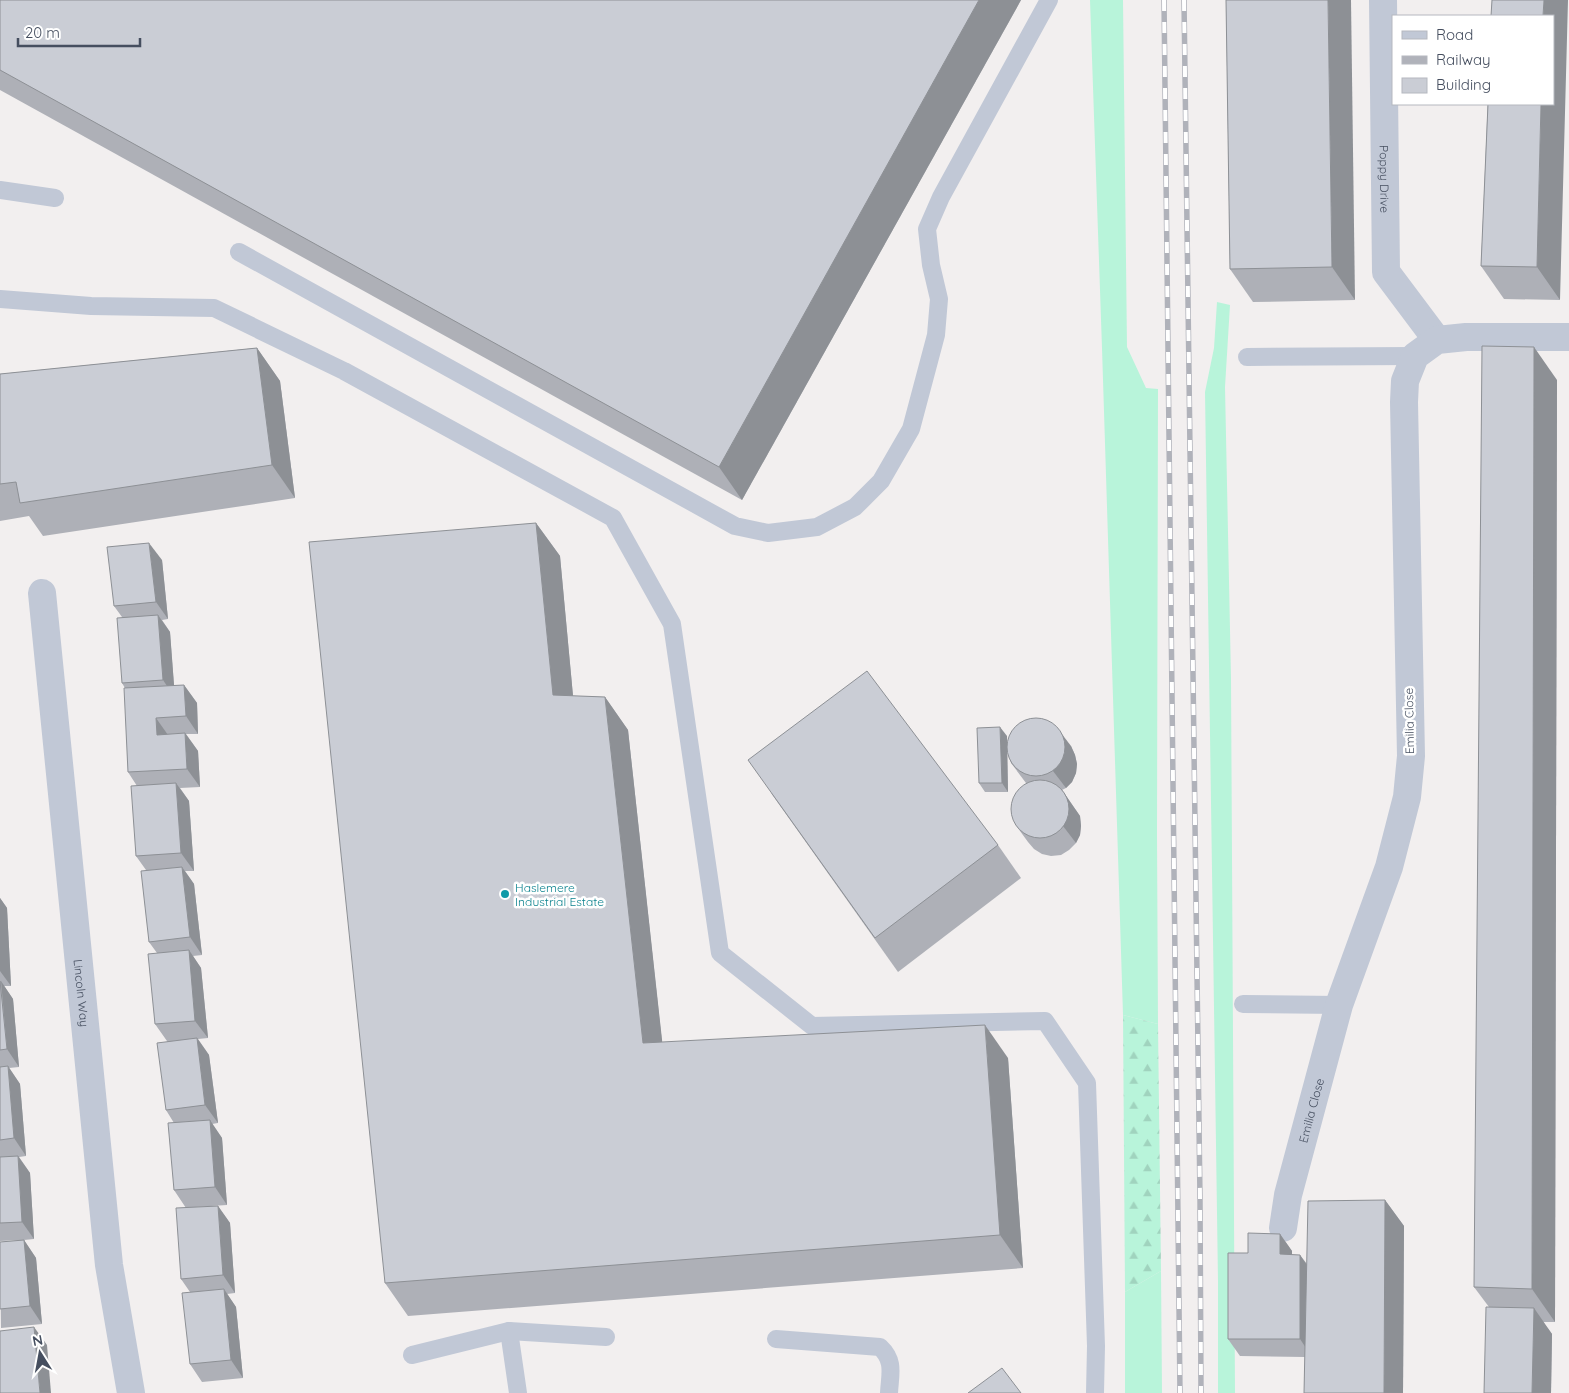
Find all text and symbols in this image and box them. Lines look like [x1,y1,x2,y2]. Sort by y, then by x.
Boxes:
scale bar [18,15,140,47]
legend [1392,15,1554,105]
text: 20 m [25,23,60,42]
text: Road [1436,25,1473,44]
text: Railway [1436,50,1491,69]
text: Building [1436,75,1491,94]
street label: Poppy Drive [1377,145,1393,213]
street label: Emilia Close [1401,687,1417,754]
place label: Haslemere Industrial Estate [515,880,604,909]
marker: Haslemere Industrial Estate [499,888,511,900]
street label: Lincoln Way [71,958,93,1028]
street label: Emilia Close [1295,1076,1327,1144]
north arrow [15,1328,65,1378]
text: N [31,1330,44,1350]

